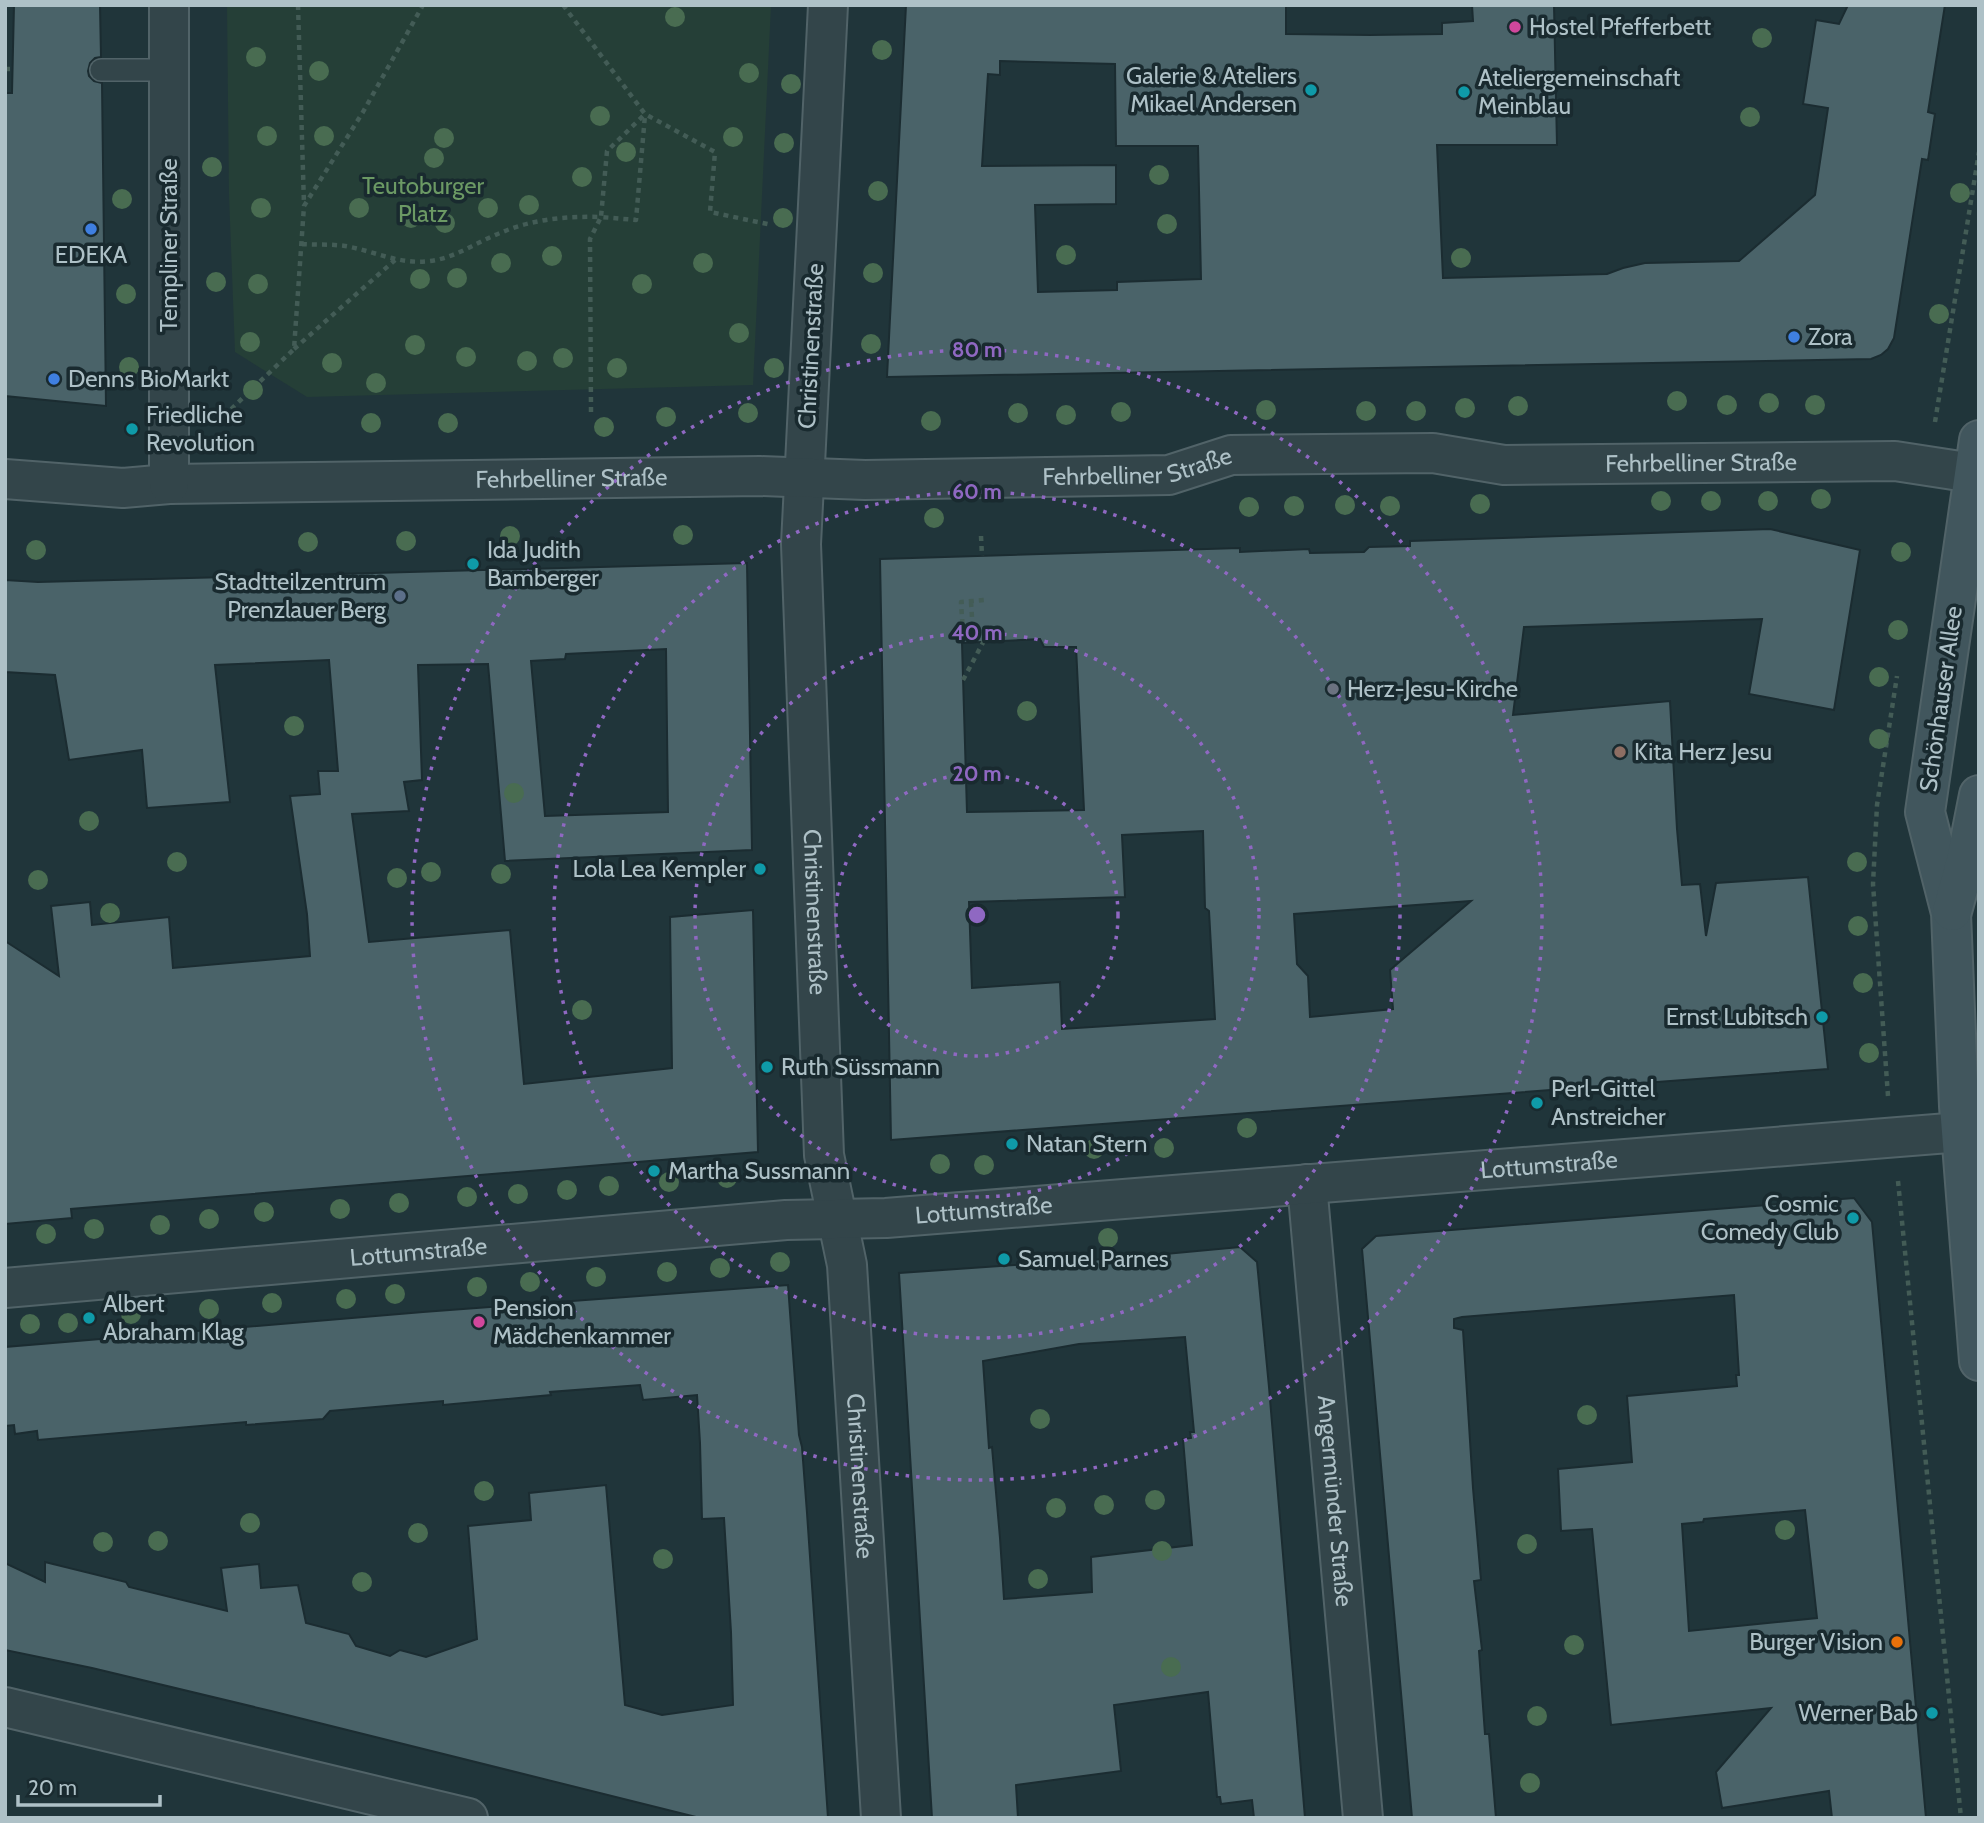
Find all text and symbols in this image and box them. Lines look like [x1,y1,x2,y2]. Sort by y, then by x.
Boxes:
place label: Hostel Pfefferbett [1529,12,1711,41]
marker: Hostel Pfefferbett [1507,19,1523,35]
place label: Galerie & Ateliers Mikael Andersen [1126,61,1297,118]
place label: Ateliergemeinschaft Meinblau [1478,63,1680,120]
marker: Galerie & Ateliers Mikael Andersen [1303,82,1319,98]
marker: Ateliergemeinschaft Meinblau [1456,84,1472,100]
street label: Templiner Straße [154,158,183,332]
park label: Teutoburger Platz [362,171,484,228]
marker: EDEKA [83,221,99,237]
place label: EDEKA [55,240,127,269]
street label: Christinenstraße [792,262,829,429]
place label: Zora [1808,322,1853,351]
marker: Zora [1786,329,1802,345]
text: 80 m [952,337,1002,362]
place label: Denns BioMarkt [68,364,229,393]
marker: Denns BioMarkt [46,371,62,387]
place label: Friedliche Revolution [146,400,255,457]
marker: Friedliche Revolution [124,421,140,437]
street label: Fehrbelliner Straße [1042,441,1235,491]
street label: Fehrbelliner Straße [1605,447,1797,478]
street label: Fehrbelliner Straße [475,462,668,494]
text: 60 m [952,479,1002,504]
place label: Ida Judith Bamberger [487,535,599,592]
marker: Ida Judith Bamberger [465,556,481,572]
place label: Stadtteilzentrum Prenzlauer Berg [214,567,387,624]
marker: Stadtteilzentrum Prenzlauer Berg [392,588,408,604]
street label: Schönhauser Allee [1913,604,1968,794]
text: 40 m [952,620,1002,645]
place label: Herz-Jesu-Kirche [1347,674,1518,703]
marker: Herz-Jesu-Kirche [1325,681,1341,697]
place label: Kita Herz Jesu [1634,737,1772,766]
marker: Kita Herz Jesu [1612,744,1628,760]
text: 20 m [953,761,1001,786]
street label: Christinenstraße [798,829,833,995]
place label: Lola Lea Kempler [573,854,746,883]
marker: Lola Lea Kempler [752,861,768,877]
centre of rings [965,903,989,927]
place label: Ernst Lubitsch [1666,1002,1808,1031]
marker: Ernst Lubitsch [1814,1009,1830,1025]
place label: Ruth Süssmann [781,1052,940,1081]
marker: Ruth Süssmann [759,1059,775,1075]
place label: Perl-Gittel Anstreicher [1551,1074,1666,1131]
marker: Perl-Gittel Anstreicher [1529,1095,1545,1111]
place label: Natan Stern [1026,1129,1147,1158]
marker: Natan Stern [1004,1136,1020,1152]
street label: Lottumstraße [1479,1145,1619,1184]
place label: Martha Sussmann [668,1156,850,1185]
marker: Martha Sussmann [646,1163,662,1179]
place label: Cosmic Comedy Club [1701,1189,1839,1246]
street label: Lottumstraße [914,1190,1053,1230]
marker: Cosmic Comedy Club [1845,1210,1861,1226]
street label: Lottumstraße [349,1231,488,1272]
place label: Samuel Parnes [1018,1244,1169,1273]
marker: Samuel Parnes [996,1251,1012,1267]
place label: Albert Abraham Klag [103,1289,245,1346]
place label: Pension Mädchenkammer [493,1293,671,1350]
marker: Albert Abraham Klag [81,1310,97,1326]
marker: Pension Mädchenkammer [471,1314,487,1330]
street label: Christinenstraße [841,1392,880,1560]
street label: Angermünder Straße [1312,1394,1359,1608]
place label: Burger Vision [1749,1627,1883,1656]
marker: Burger Vision [1889,1634,1905,1650]
place label: Werner Bab [1799,1698,1918,1727]
marker: Werner Bab [1924,1705,1940,1721]
scale bar [18,1764,159,1808]
text: 20 m [28,1775,77,1800]

